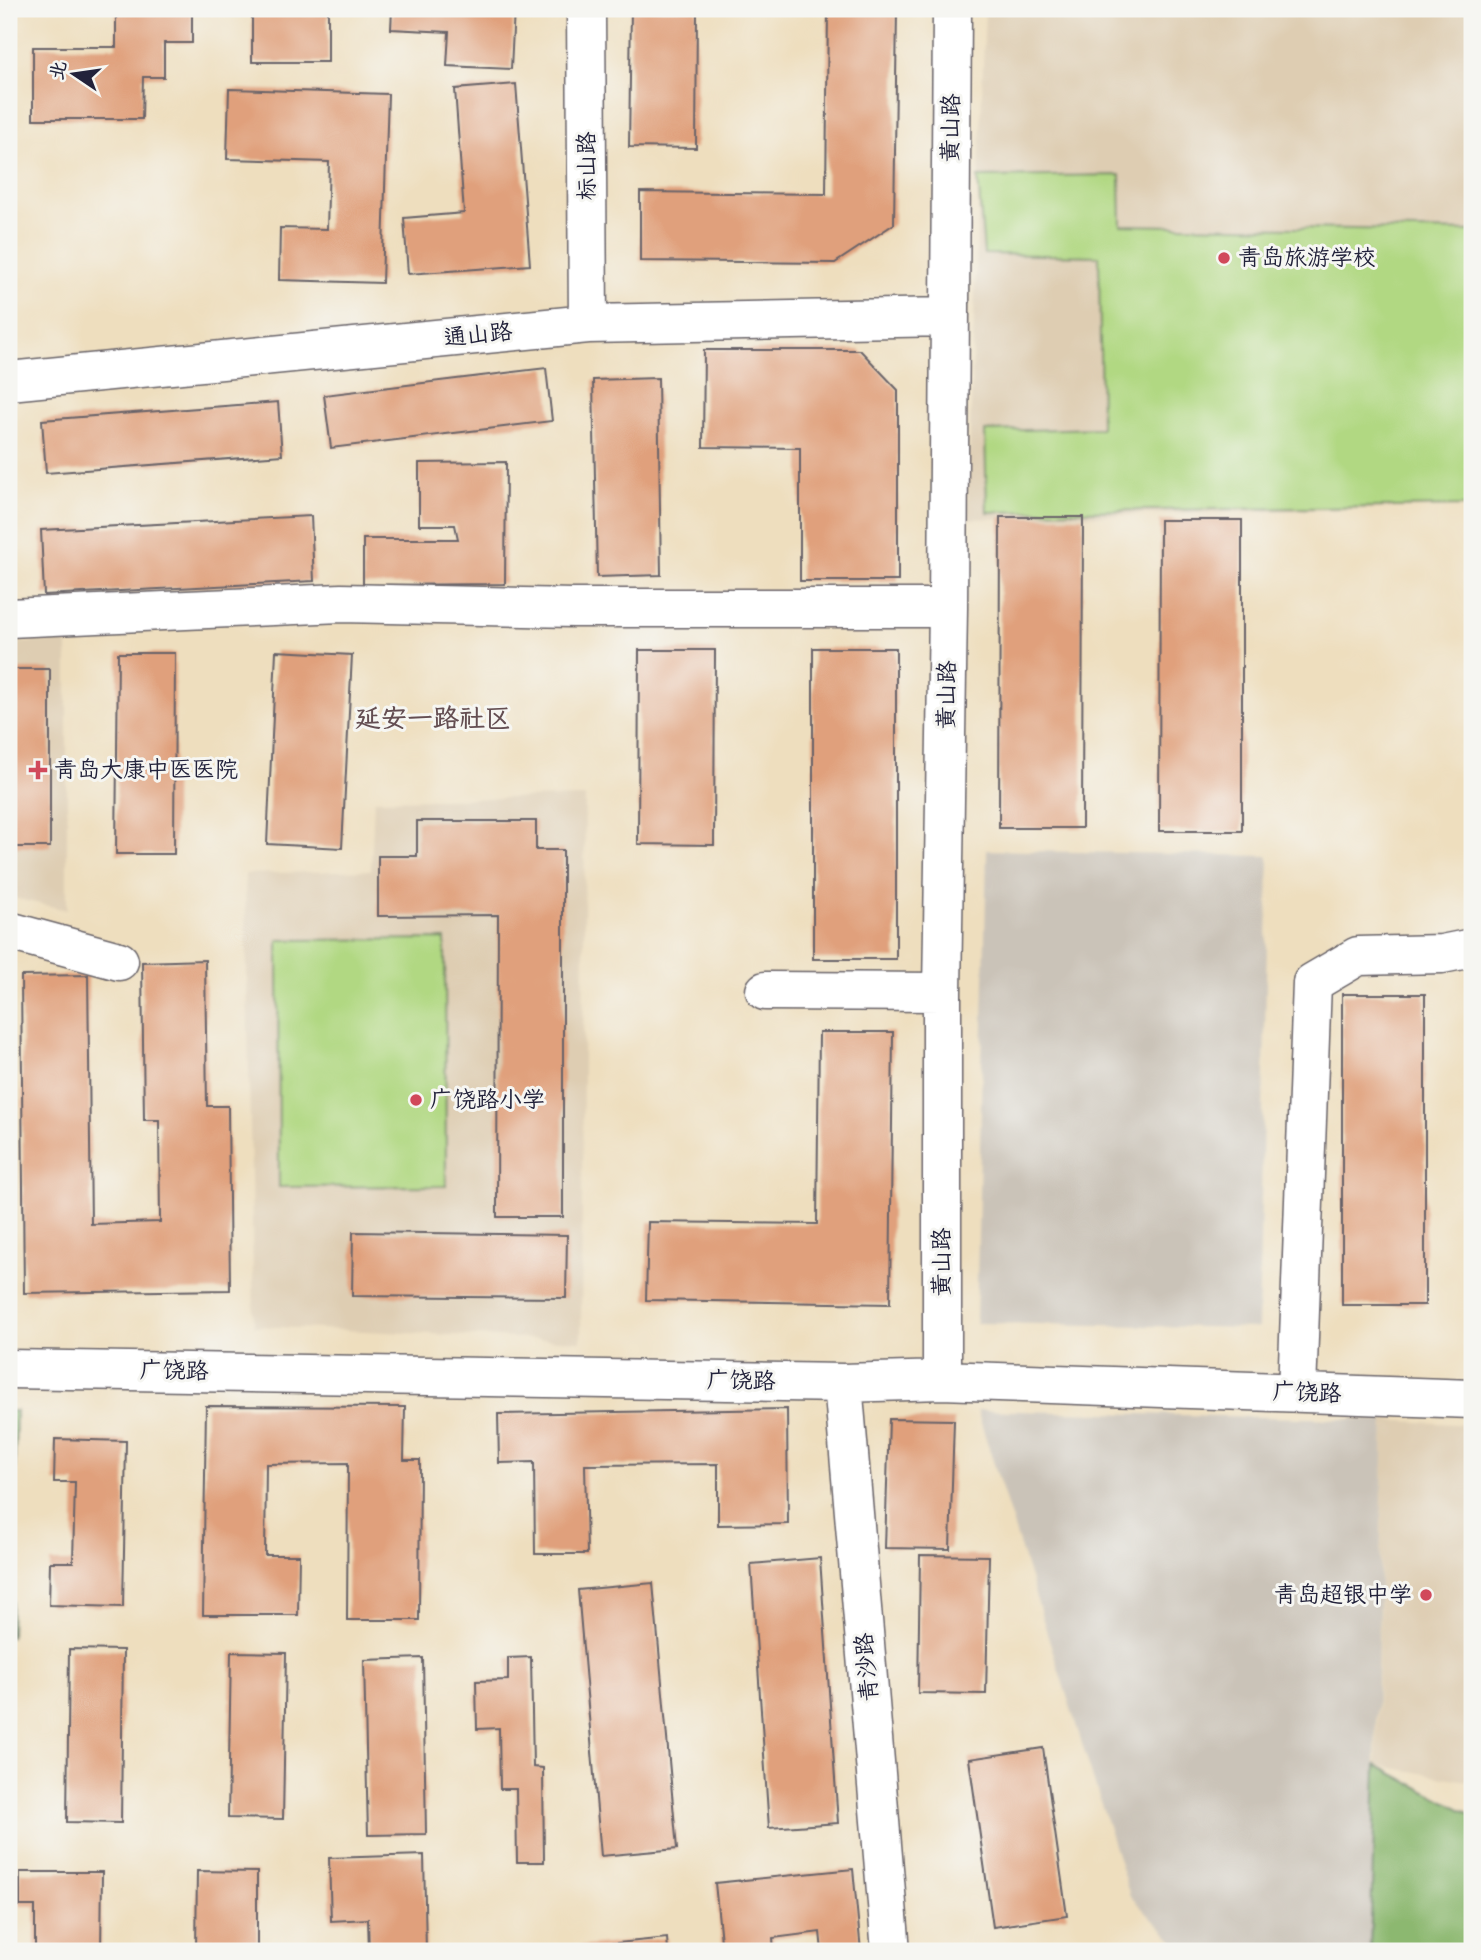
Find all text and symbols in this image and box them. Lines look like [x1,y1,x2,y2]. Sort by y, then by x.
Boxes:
north arrow [38,38,108,108]
text: 北 [44,58,74,83]
street label: 黄山路 [934,93,968,163]
street label: 标山路 [571,132,603,201]
place label: 青岛旅游学校 [1238,242,1376,274]
marker: 青岛旅游学校 [1216,250,1232,266]
street label: 通山路 [442,315,514,355]
street label: 黄山路 [930,660,964,730]
district label: 延安一路社区 [355,701,511,737]
place label: 青岛大康中医医院 [54,754,238,786]
marker: 青岛大康中医医院 [28,760,48,780]
place label: 广饶路小学 [430,1084,545,1116]
marker: 广饶路小学 [408,1092,424,1108]
street label: 黄山路 [926,1228,958,1297]
street label: 广饶路 [139,1354,209,1388]
street label: 广饶路 [706,1364,776,1398]
street label: 广饶路 [1272,1376,1342,1410]
place label: 青岛超银中学 [1274,1579,1412,1611]
marker: 青岛超银中学 [1418,1587,1434,1603]
street label: 青沙路 [848,1631,886,1703]

